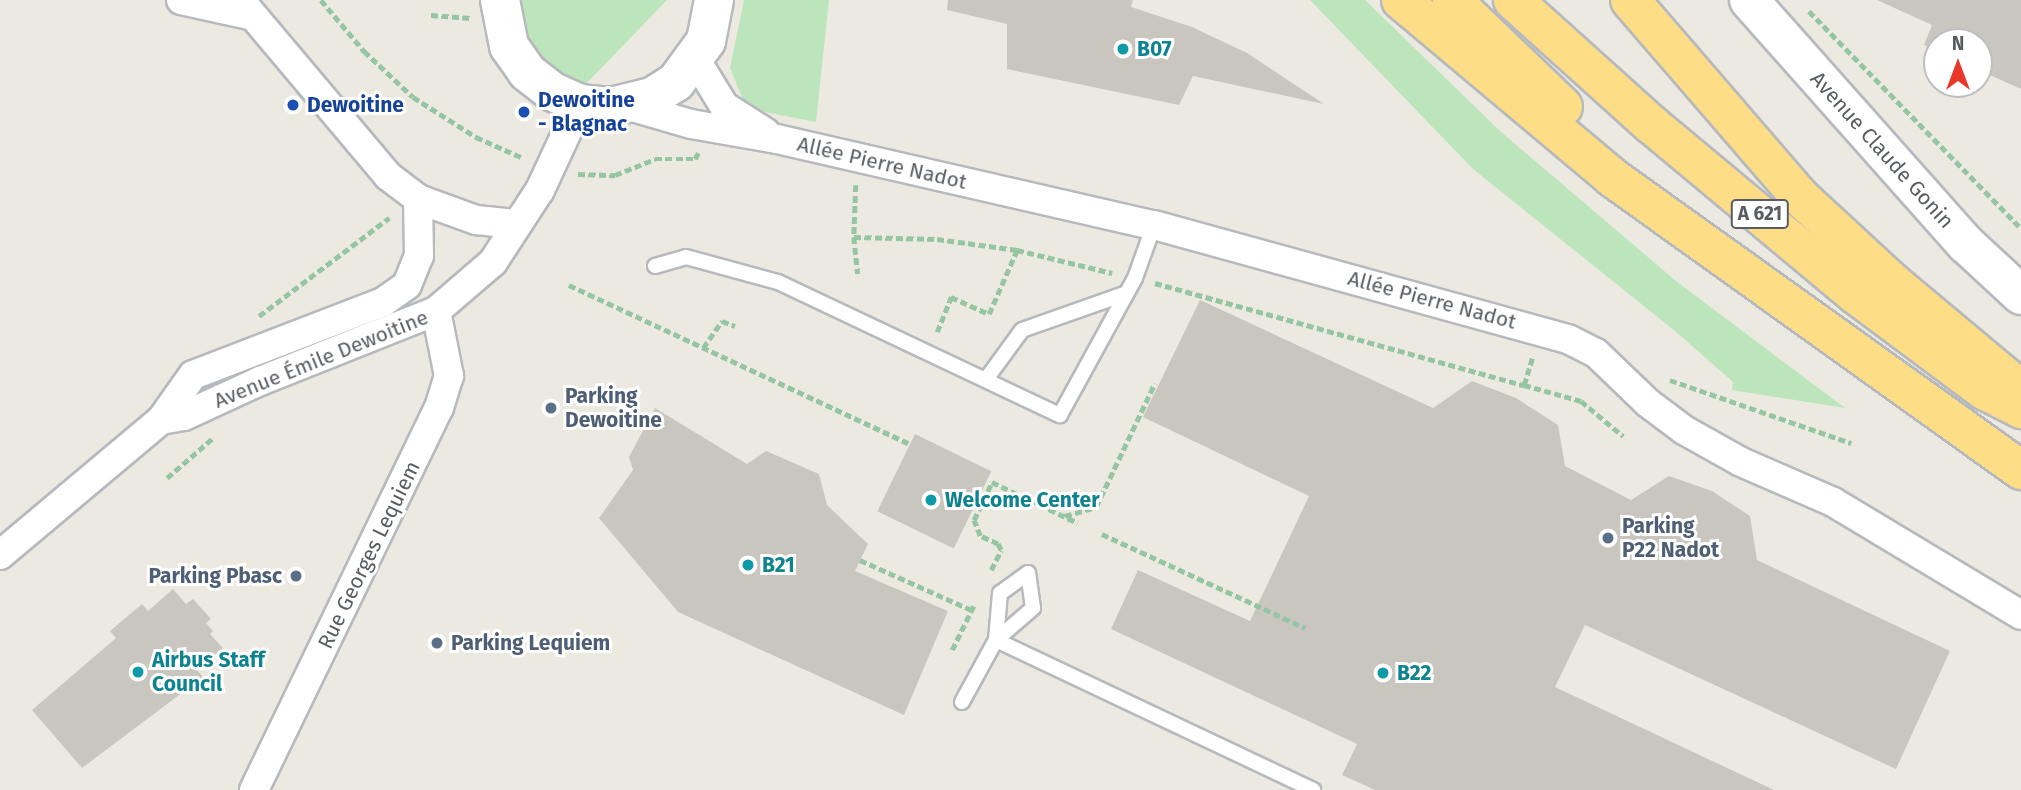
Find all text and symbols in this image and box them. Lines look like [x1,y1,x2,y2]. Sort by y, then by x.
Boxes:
north arrow [1923,28,1993,98]
text: N [1952,32,1964,55]
place label: B07 [1137,36,1172,62]
marker: B07 [1115,41,1131,57]
street label: Avenue Claude Gonin [1805,66,1959,234]
place label: Dewoitine - Blagnac [538,87,635,137]
place label: Dewoitine [307,92,404,118]
marker: Dewoitine [285,97,301,113]
marker: Dewoitine - Blagnac [516,104,532,120]
street label: Allée Pierre Nadot [795,131,969,195]
road number: A 621 [1730,198,1790,230]
street label: Allée Pierre Nadot [1345,265,1519,335]
street label: Avenue Émile Dewoitine [210,304,432,414]
place label: Parking Dewoitine [565,383,662,433]
marker: Parking Dewoitine [543,400,559,416]
street label: Rue Georges Lequiem [313,457,425,653]
place label: Welcome Center [945,487,1100,513]
marker: Welcome Center [923,492,939,508]
place label: Parking P22 Nadot [1622,513,1719,563]
marker: Parking P22 Nadot [1600,530,1616,546]
place label: B21 [762,552,795,578]
marker: B21 [740,557,756,573]
place label: Parking Pbasc [148,563,282,589]
marker: Parking Pbasc [288,568,304,584]
place label: Parking Lequiem [451,630,610,656]
marker: Parking Lequiem [429,635,445,651]
place label: Airbus Staff Council [152,647,265,697]
place label: B22 [1397,660,1431,686]
marker: Airbus Staff Council [130,664,146,680]
marker: B22 [1375,665,1391,681]

